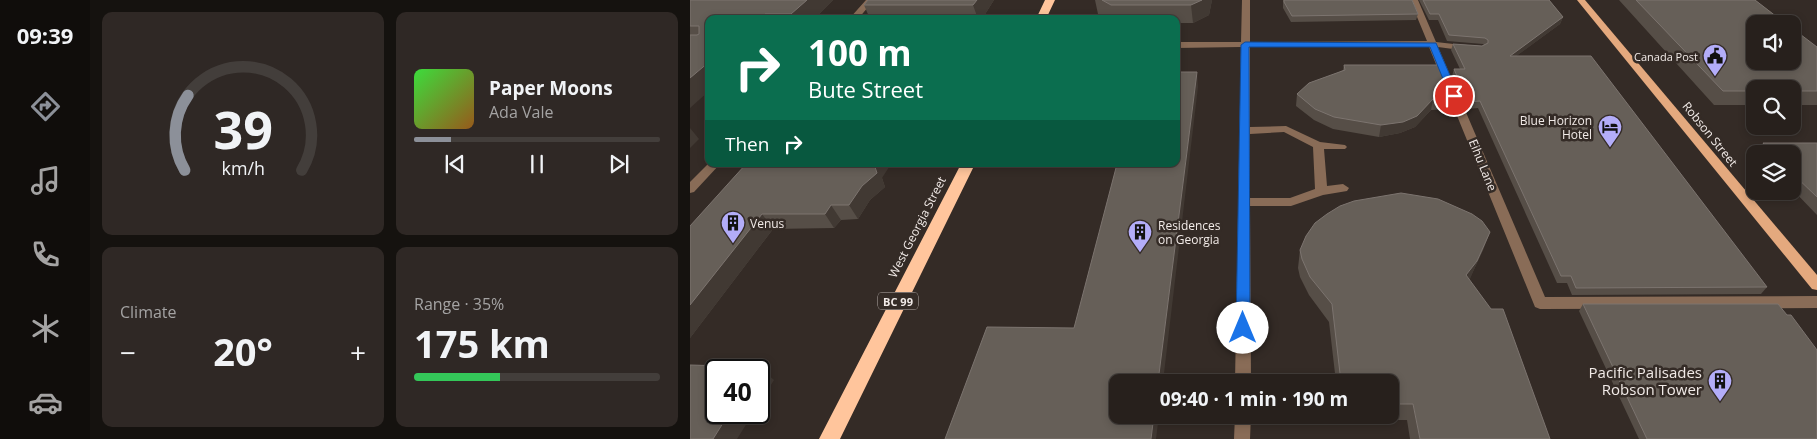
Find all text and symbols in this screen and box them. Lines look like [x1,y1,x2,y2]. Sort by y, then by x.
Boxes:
map controls [1746,15,1801,200]
button: sound [1746,15,1801,70]
text: 09:39 [17,20,73,50]
text: 100 m [808,29,912,76]
icon: right [725,35,790,100]
public building icon: Canada Post [1702,43,1728,77]
place label: Canada Post [1634,49,1698,64]
text: Bute Street [808,74,923,104]
text: Paper Moons [489,75,613,101]
pin [1433,75,1475,117]
button: search [1746,80,1801,135]
icon: arrive [1440,82,1468,110]
icon: directions [28,89,63,124]
text: 39 [213,93,273,164]
street label: Robson Street [1679,98,1741,170]
text: Ada Vale [489,101,553,123]
place label: Blue Horizon Hotel [1520,112,1592,143]
hotel icon: Blue Horizon Hotel [1597,114,1623,148]
icon: right [779,130,807,158]
text: Then [725,131,769,157]
street label: Eihu Lane [1465,137,1501,194]
button: layers [1746,145,1801,200]
icon: previous [441,150,469,178]
icon: pause [523,150,551,178]
icon: next [605,150,633,178]
text: km/h [221,156,265,180]
icon: music [28,163,63,198]
street label: West Georgia Street [884,174,950,280]
building icon: Venus [720,210,746,244]
place label: Venus [750,215,785,232]
place label: Residences on Georgia [1158,217,1221,248]
building icon: Residences on Georgia [1127,219,1153,253]
icon: phone [28,237,63,272]
road number: BC 99 [878,292,918,310]
text: Range · 35% [414,293,504,315]
text: Climate [120,301,177,323]
position arrow [1216,301,1268,353]
icon: climate [28,311,63,346]
text: 175 km [414,317,550,369]
text: 20° [213,325,273,377]
text: − [120,333,136,371]
text: + [350,333,366,371]
speed limit sign: 40 [705,359,770,424]
place label: Pacific Palisades Robson Tower [1589,362,1702,399]
building icon: Pacific Palisades Robson Tower [1707,368,1733,402]
icon: car [28,385,63,420]
text: 09:40 · 1 min · 190 m [1160,386,1348,412]

